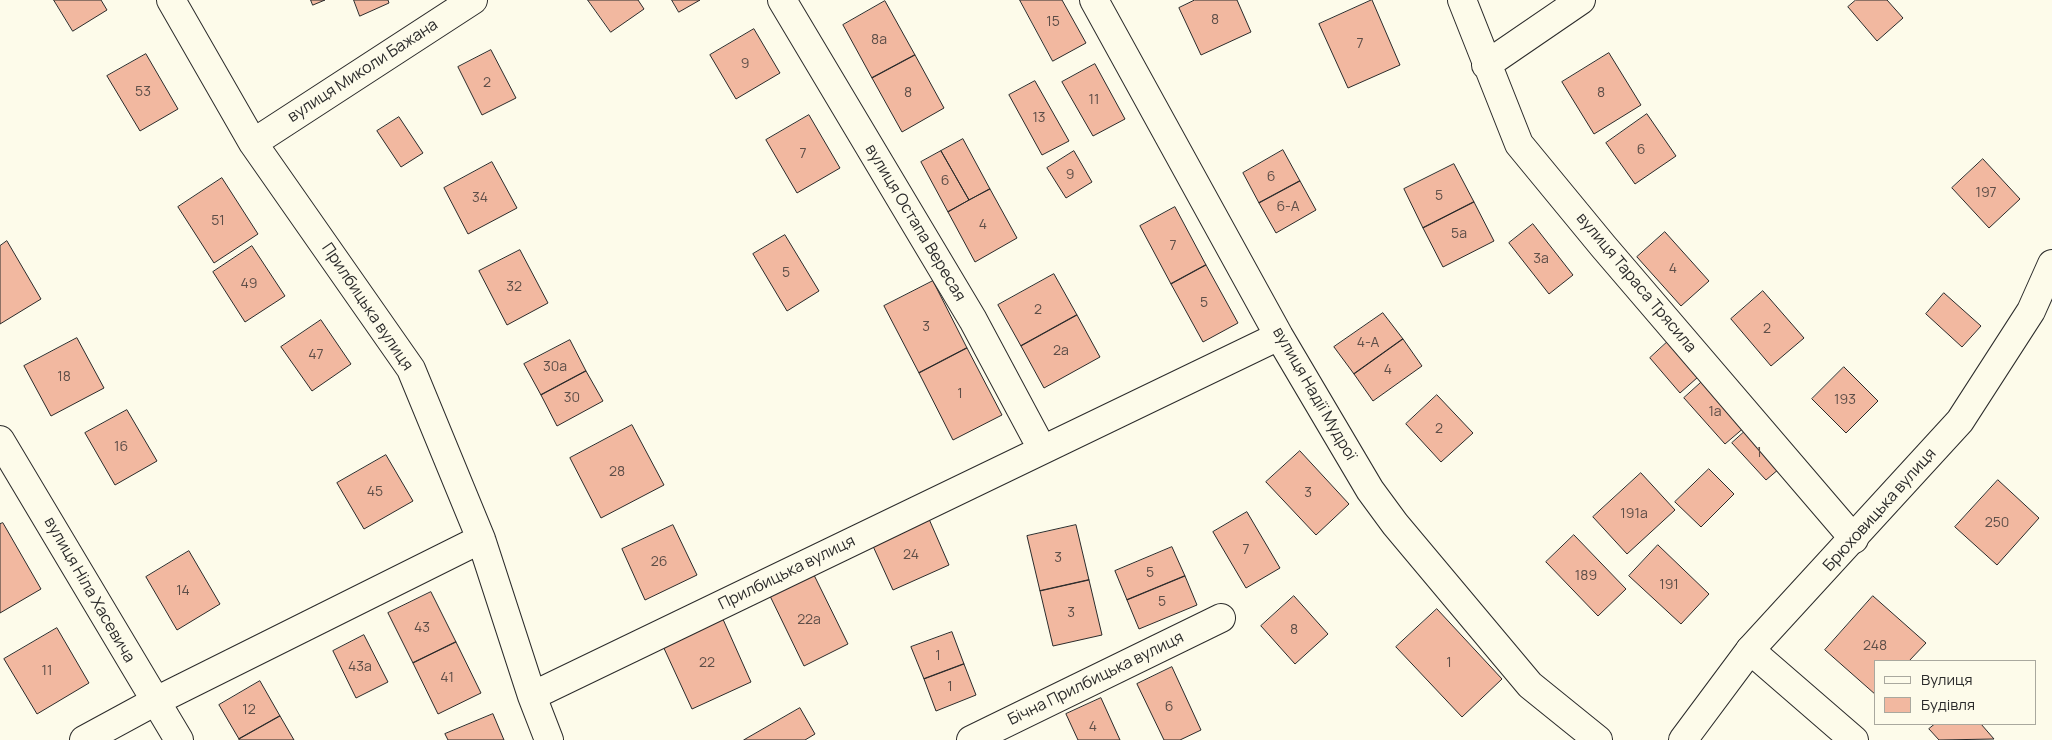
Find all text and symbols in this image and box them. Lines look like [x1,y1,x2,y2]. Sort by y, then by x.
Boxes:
house number: 8 [1211,12,1219,28]
house number: 15 [1046,14,1060,30]
street label: вулиця Миколи Бажана [284,15,442,127]
house number: 8а [871,32,887,48]
house number: 7 [1356,36,1364,52]
house number: 9 [741,56,749,72]
house number: 2 [483,75,491,91]
house number: 53 [135,84,151,100]
house number: 8 [904,85,912,101]
house number: 8 [1597,85,1605,101]
house number: 11 [1089,92,1099,108]
house number: 13 [1032,110,1046,126]
street label: вулиця Остапа Вересая [861,141,969,305]
house number: 6 [1637,142,1645,158]
house number: 7 [799,146,807,162]
house number: 9 [1066,167,1074,183]
house number: 6 [1267,169,1275,185]
house number: 6 [941,173,949,189]
house number: 197 [1976,185,1996,201]
house number: 5 [1435,188,1443,204]
house number: 34 [472,190,488,206]
house number: 6-А [1276,199,1300,215]
street label: вулиця Тараса Трясила [1572,209,1700,357]
house number: 51 [211,213,225,229]
house number: 4 [979,217,987,233]
house number: 5а [1451,226,1467,242]
house number: 7 [1169,238,1177,254]
street label: Прилбицька вулиця [317,240,417,374]
house number: 3а [1533,251,1549,267]
house number: 4 [1669,261,1677,277]
house number: 5 [782,265,790,281]
house number: 49 [241,276,257,292]
house number: 32 [506,279,522,295]
house number: 5 [1200,295,1208,311]
house number: 2 [1034,302,1042,318]
house number: 3 [922,319,930,335]
house number: 2 [1763,321,1771,337]
street label: вулиця Надії Мудрої [1268,324,1360,464]
house number: 4-А [1357,335,1379,351]
house number: 2а [1053,343,1069,359]
house number: 47 [308,347,324,363]
house number: 30а [543,359,567,375]
house number: 4 [1384,362,1392,378]
house number: 18 [57,369,71,385]
house number: 1 [957,386,963,402]
house number: 30 [564,390,580,406]
house number: 193 [1834,392,1856,408]
house number: 1а [1708,404,1722,420]
house number: 2 [1435,421,1443,437]
house number: 16 [114,439,128,455]
street label: Брюховицька вулиця [1820,444,1940,576]
house number: 1 [1756,445,1762,461]
house number: 28 [609,464,625,480]
house number: 45 [367,484,383,500]
house number: 3 [1304,485,1312,501]
house number: 191а [1620,506,1648,522]
street label: вулиця Ніла Хасевича [39,514,139,666]
house number: 250 [1985,515,2009,531]
street label: Прилбицька вулиця [716,532,858,614]
house number: 7 [1242,542,1250,558]
house number: 24 [903,547,919,563]
house number: 3 [1054,550,1062,566]
house number: 26 [651,554,667,570]
house number: 5 [1146,565,1154,581]
house number: 189 [1575,568,1597,584]
house number: 191 [1659,577,1679,593]
house number: 14 [176,583,190,599]
house number: 5 [1158,594,1166,610]
house number: 3 [1067,605,1075,621]
house number: 22а [797,612,821,628]
house number: 43 [414,620,430,636]
house number: 8 [1290,622,1298,638]
street label: Бічна Прилбицька вулиця [1005,628,1187,730]
house number: 248 [1863,638,1887,654]
house number: 1 [935,648,941,664]
house number: 22 [699,655,715,671]
house number: 1 [1446,655,1452,671]
house number: 43а [348,659,372,675]
legend [1874,660,2037,725]
house number: 11 [42,663,52,679]
text: Вулиця [1921,669,1973,690]
house number: 41 [440,670,454,686]
house number: 1 [947,679,953,695]
text: Будівля [1921,694,1975,715]
house number: 6 [1165,699,1173,715]
house number: 12 [242,702,256,718]
house number: 4 [1089,719,1097,735]

